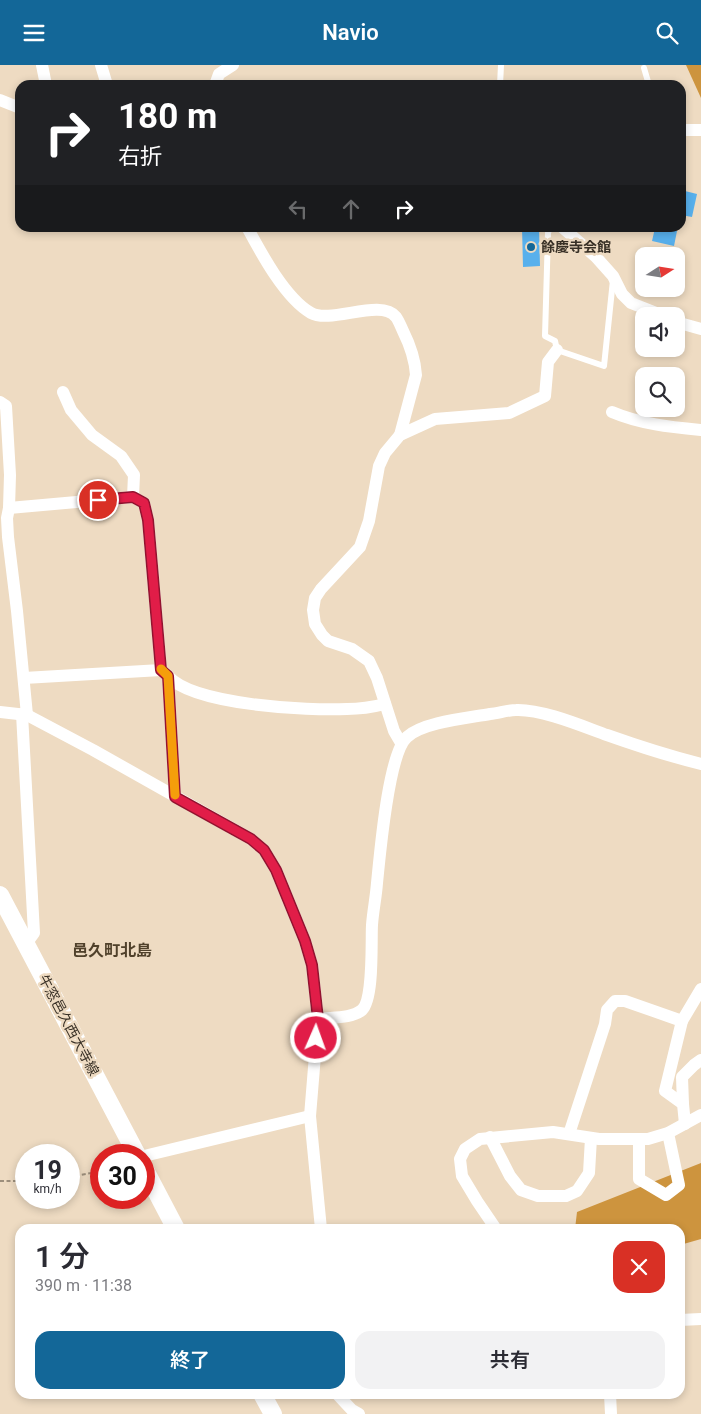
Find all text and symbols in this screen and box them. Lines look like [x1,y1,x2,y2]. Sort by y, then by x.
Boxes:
icon: menu [20,19,48,47]
icon: search [653,19,681,47]
text: Navio [322,20,379,45]
text: 180 m [118,96,217,137]
icon: right [35,100,100,165]
text: 右折 [118,144,162,169]
icon: left [284,195,312,223]
icon: ahead [337,195,365,223]
icon: right [390,195,418,223]
place label: 餘慶寺会館 [541,239,611,255]
marker: 餘慶寺会館 [525,241,537,253]
north arrow [635,247,685,297]
map controls [635,247,685,417]
button: sound [635,307,685,357]
button: search [635,367,685,417]
pin [77,479,119,521]
icon: arrive [84,486,112,514]
district label: 邑久町北島 [72,941,152,960]
street label: 牛窓邑久西大寺線 [36,972,102,1078]
position arrow [289,1011,341,1063]
speed limit sign: 30 [90,1144,155,1209]
text: 19 [33,1156,62,1185]
text: km/h [33,1182,62,1196]
text: 1 分 [35,1239,90,1274]
button: close [613,1241,665,1293]
text: 390 m · 11:38 [35,1276,132,1295]
button: 終了 [35,1331,345,1389]
button: 共有 [355,1331,665,1389]

